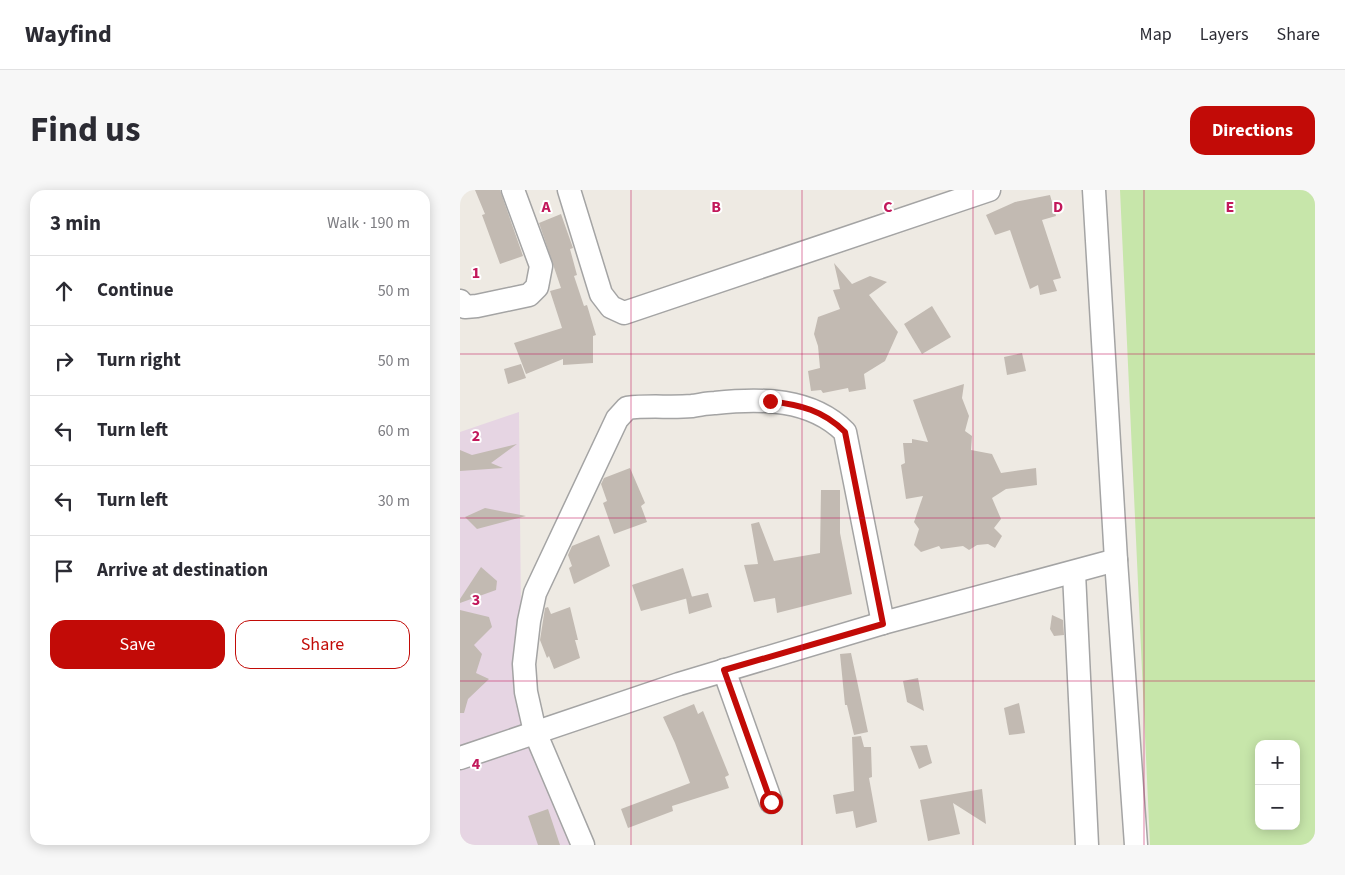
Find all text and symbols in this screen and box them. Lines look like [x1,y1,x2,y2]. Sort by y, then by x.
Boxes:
text: Wayfind [25,17,112,52]
text: Map [1140,22,1172,47]
text: Layers [1200,22,1249,47]
text: Share [1277,22,1320,47]
text: Find us [30,105,140,155]
button: Directions [1190,106,1315,155]
text: A [540,196,551,218]
text: B [711,196,721,218]
text: C [883,196,893,218]
text: D [1053,196,1063,218]
text: E [1226,196,1234,218]
text: 3 min [50,208,101,238]
text: Walk · 190 m [327,212,410,234]
text: 1 [472,262,480,284]
icon: ahead [50,277,78,305]
text: Continue [97,277,174,304]
text: 50 m [378,280,410,302]
icon: right [50,347,78,375]
text: Turn right [97,347,181,374]
text: 50 m [378,350,410,372]
route end [759,390,782,413]
icon: left [50,417,78,445]
text: Turn left [97,417,168,444]
text: 60 m [378,420,410,442]
text: 2 [472,425,480,447]
icon: left [50,487,78,515]
text: Turn left [97,487,168,514]
text: 30 m [378,490,410,512]
icon: arrive [50,557,78,585]
text: Arrive at destination [97,557,268,584]
text: 3 [472,589,480,611]
button: Save [50,620,225,669]
button: Share [235,620,410,669]
map controls [1255,740,1300,830]
button: + [1255,740,1300,785]
text: 4 [472,753,481,775]
button: − [1255,785,1300,830]
route start [760,791,783,814]

